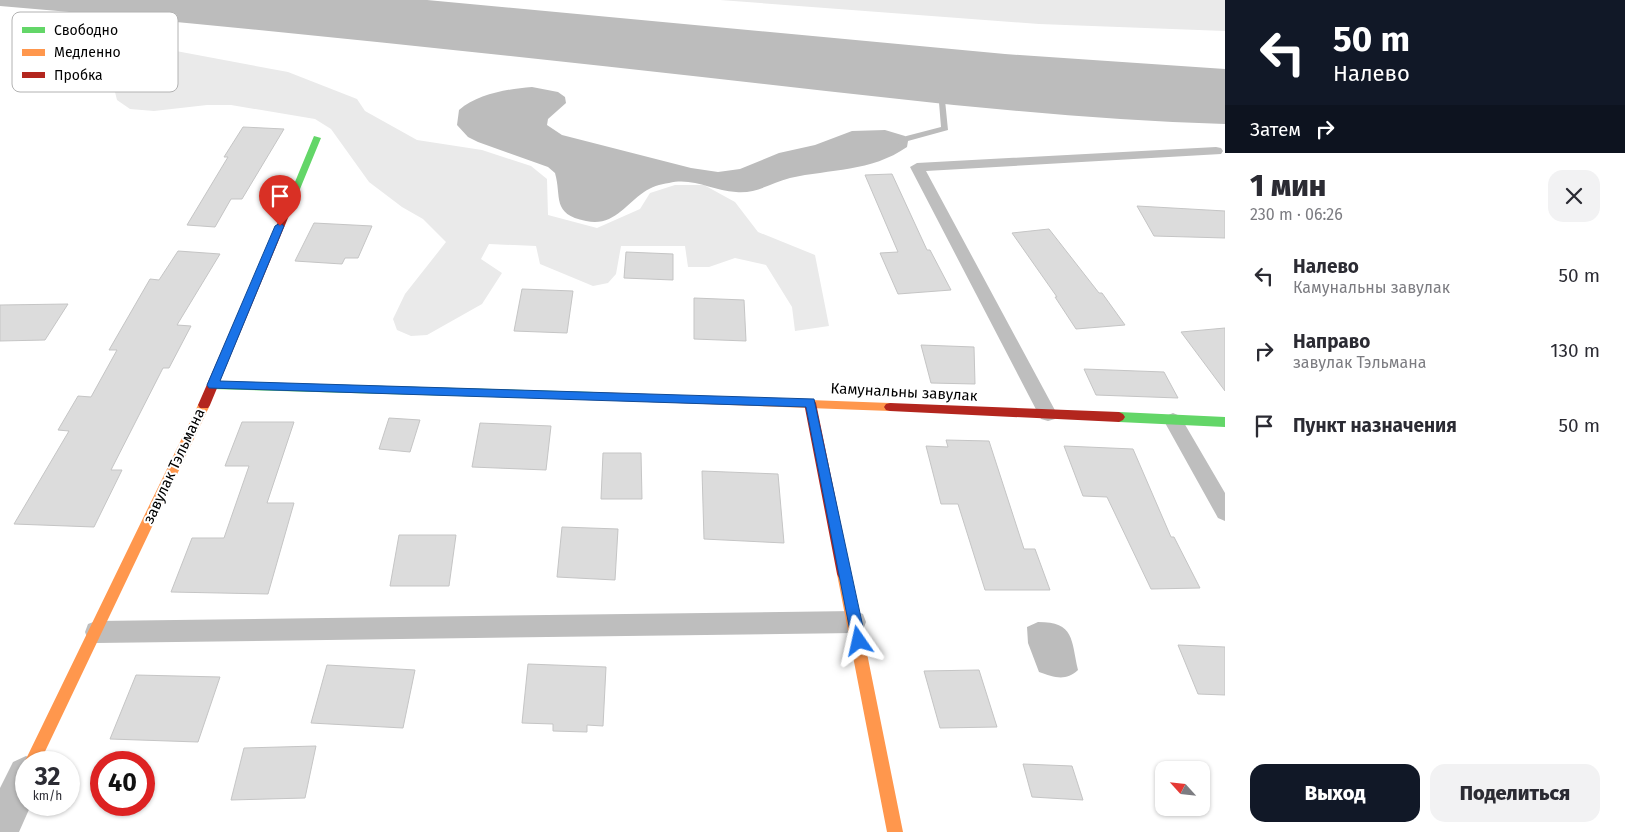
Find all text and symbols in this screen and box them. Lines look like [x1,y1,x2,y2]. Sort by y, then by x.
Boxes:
legend [12,12,178,92]
text: 50 m [1333,18,1410,60]
icon: left [1250,20,1315,85]
text: Свободно [54,22,118,39]
text: Медленно [54,44,121,61]
text: Налево [1333,60,1410,87]
text: Пробка [54,67,103,84]
icon: right [1311,115,1339,143]
text: Затем [1250,118,1301,141]
text: 1 мин [1250,168,1326,204]
button: close [1548,170,1600,222]
pin [259,175,301,226]
icon: arrive [266,182,294,210]
text: 230 m · 06:26 [1250,205,1343,224]
text: Налево [1293,255,1359,278]
icon: left [1250,262,1278,290]
text: 50 m [1559,264,1600,287]
text: Камунальны завулак [1293,278,1450,297]
text: Направо [1293,330,1370,353]
icon: right [1250,337,1278,365]
text: 130 m [1550,339,1600,362]
text: завулак Тэльмана [1293,353,1427,372]
street label: Камунальны завулак [830,379,978,405]
street label: завулак Тэльмана [139,405,209,527]
icon: arrive [1250,412,1278,440]
text: Пункт назначения [1293,414,1457,437]
text: 50 m [1559,414,1600,437]
position arrow [832,614,884,666]
speed limit sign: 40 [90,751,155,816]
north arrow [1155,761,1210,816]
map controls [1155,761,1210,816]
text: 32 [35,762,60,792]
button: Выход [1250,764,1420,822]
button: Поделиться [1430,764,1600,822]
text: km/h [33,789,62,803]

